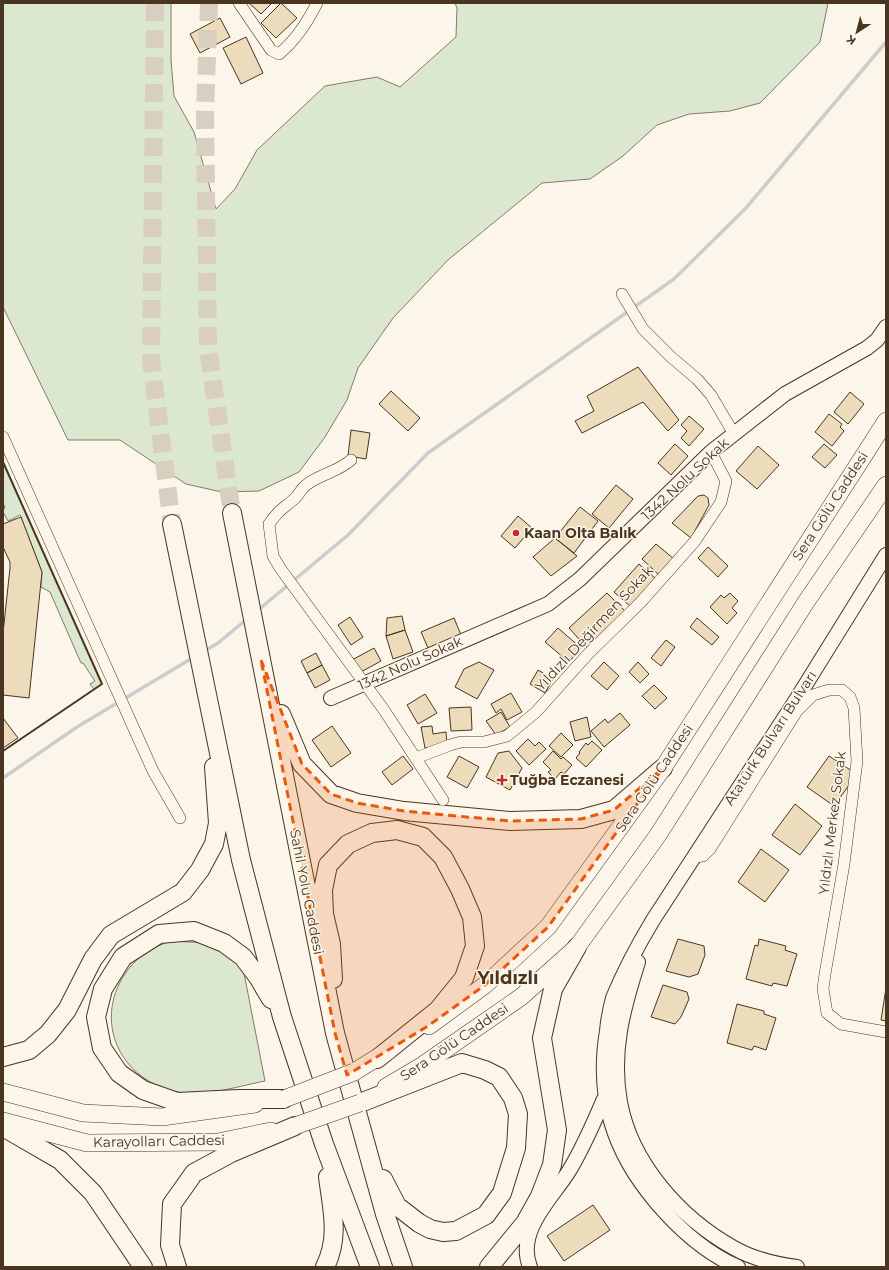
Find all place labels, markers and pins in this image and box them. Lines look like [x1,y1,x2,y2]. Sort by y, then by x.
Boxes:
place label: Kaan Olta Balık [524,524,637,542]
marker: Kaan Olta Balık [511,528,521,538]
place label: Tuğba Eczanesi [510,771,624,789]
marker: Tuğba Eczanesi [497,775,507,785]

